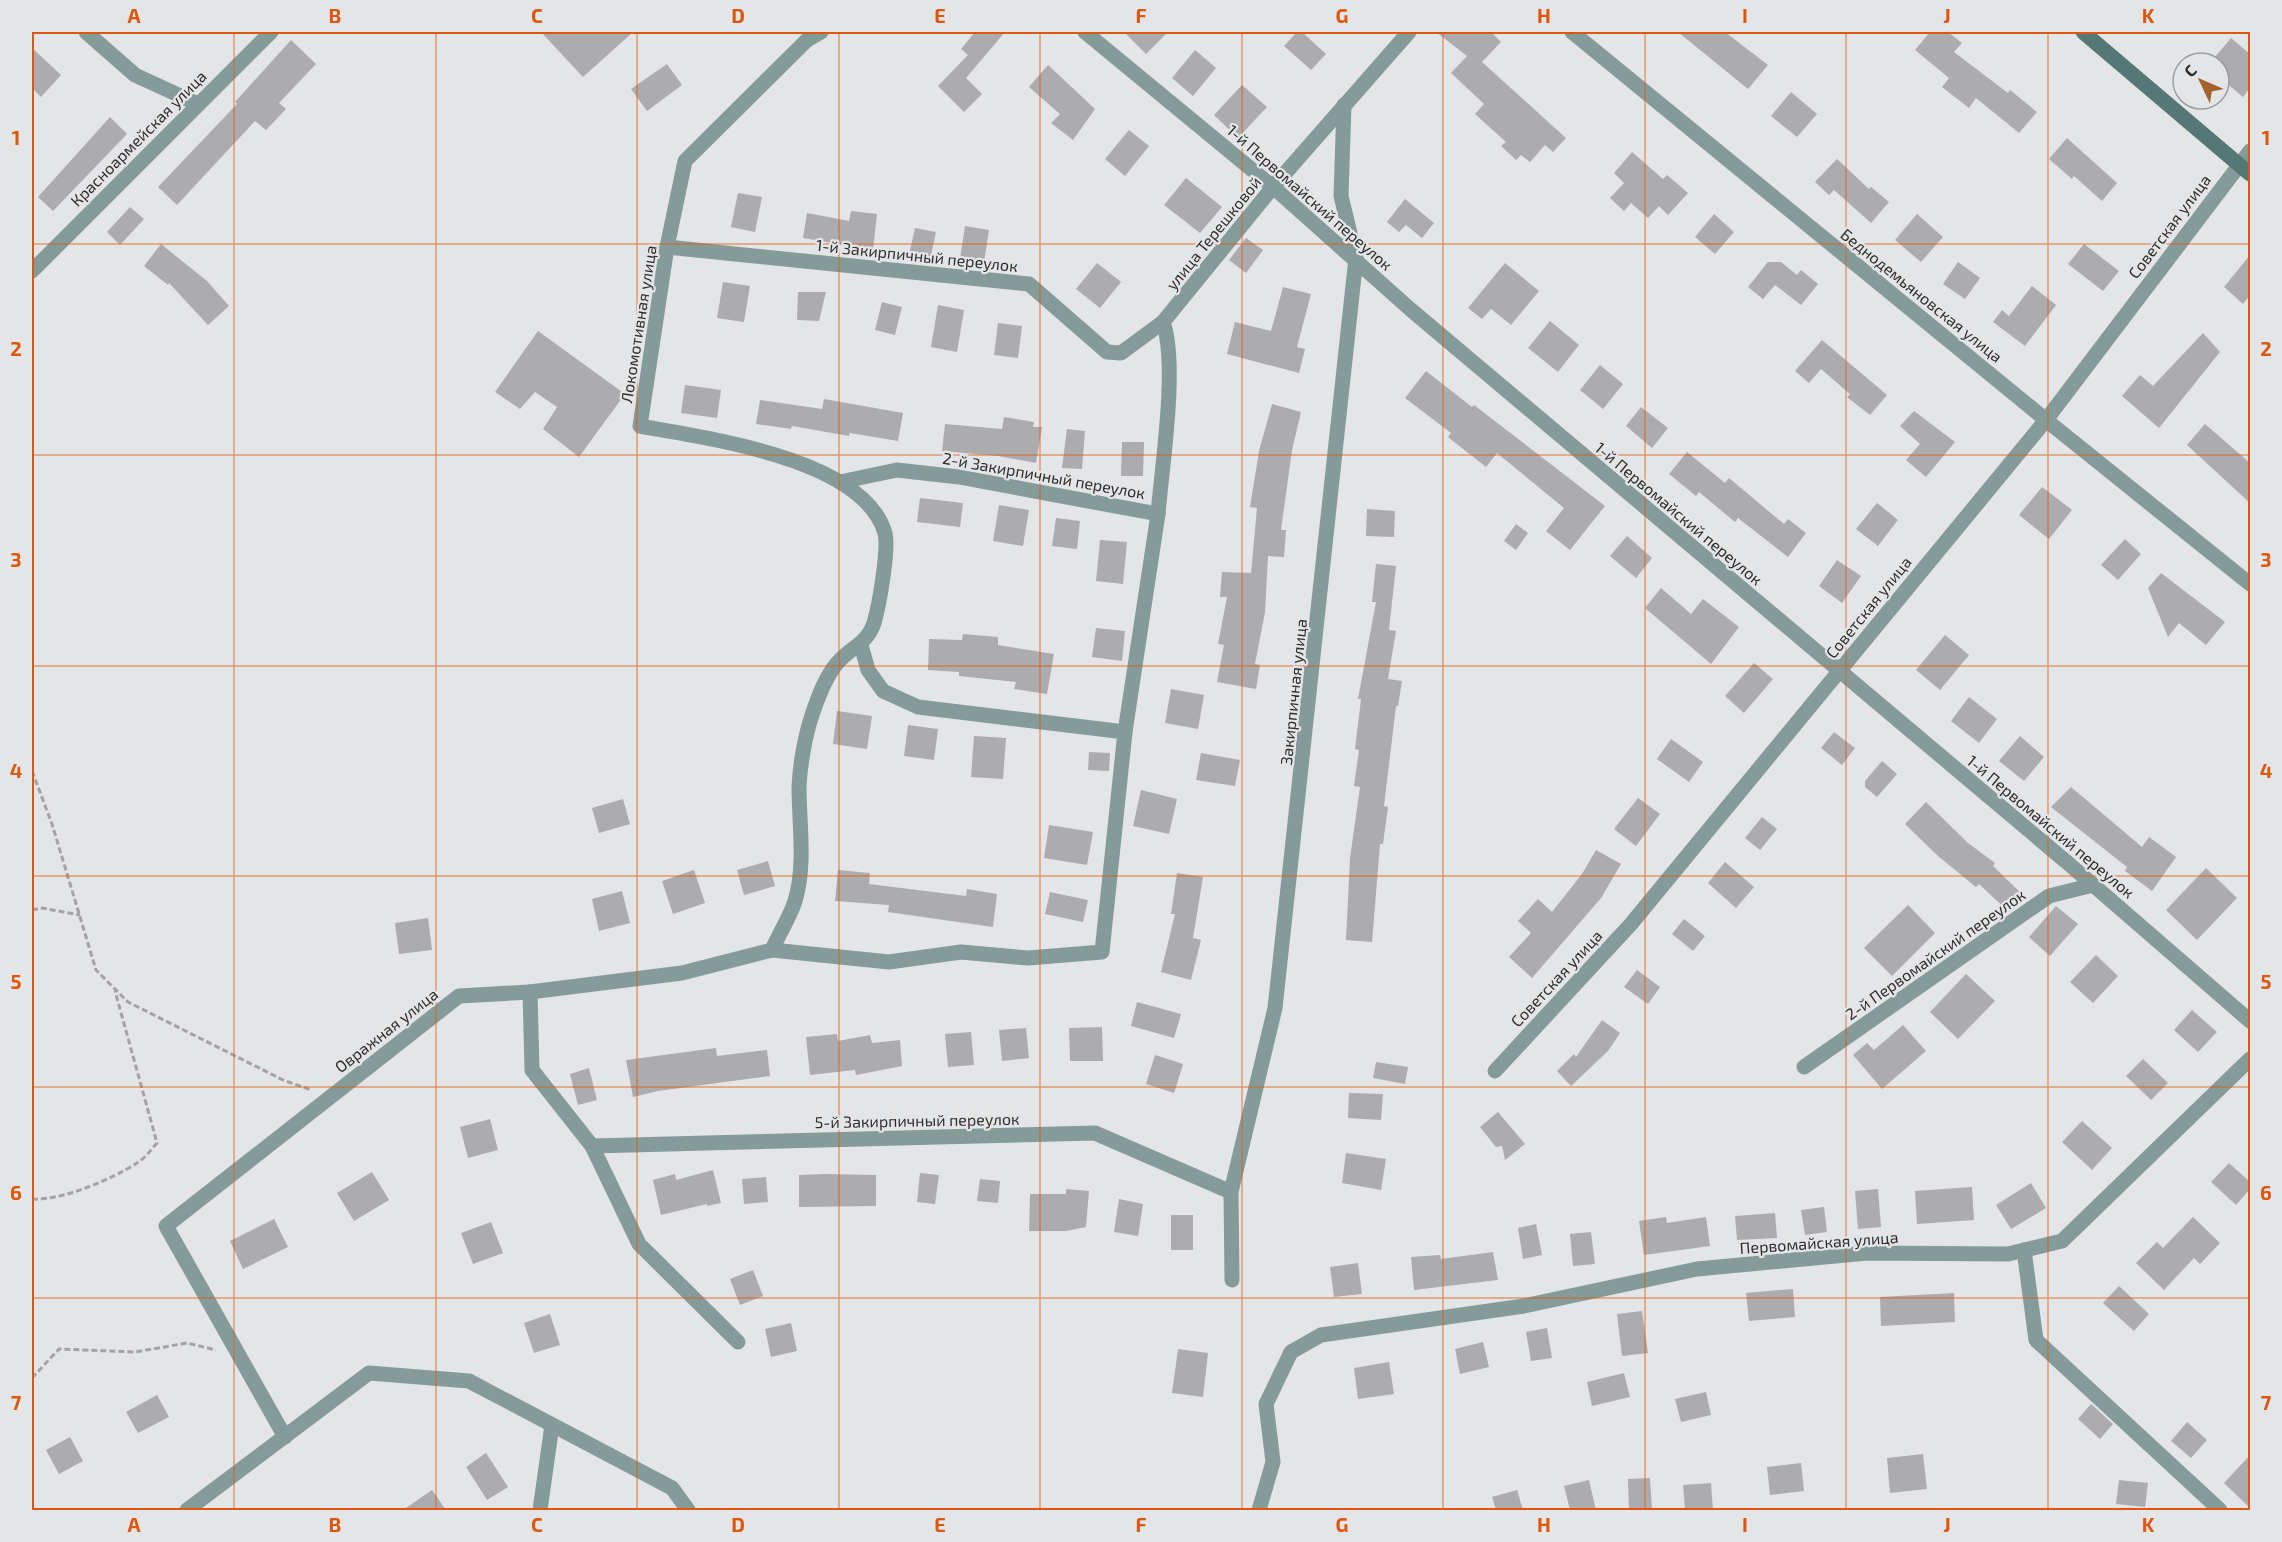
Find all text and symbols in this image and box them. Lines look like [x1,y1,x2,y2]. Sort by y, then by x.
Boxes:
text: A [127,3,141,27]
text: B [329,3,341,27]
text: C [531,3,543,27]
text: D [731,3,745,27]
text: E [934,3,946,27]
text: F [1135,3,1147,27]
text: G [1336,3,1348,27]
text: H [1537,3,1551,27]
text: I [1742,3,1748,27]
text: J [1943,3,1951,27]
text: K [2142,3,2155,27]
north arrow [2171,51,2231,111]
text: С [2180,60,2200,80]
street label: Красноармейская улица [66,66,211,211]
street label: 1-й Первомайский переулок [1223,120,1397,275]
text: 1 [12,125,20,149]
text: 1 [2262,125,2270,149]
street label: Советская улица [2124,170,2215,282]
street label: улица Терешковой [1161,172,1265,294]
street label: Беднодемьяновская улица [1837,224,2007,367]
street label: 1-й Закирпичный переулок [815,235,1019,276]
street label: Локомотивная улица [616,244,661,404]
text: 2 [10,336,22,360]
text: 2 [2260,336,2272,360]
street label: 1-й Первомайский переулок [1591,437,1767,590]
street label: 2-й Закирпичный переулок [941,448,1147,503]
text: 3 [10,547,22,571]
text: 3 [2260,547,2272,571]
street label: Советская улица [1821,552,1916,662]
street label: Закирпичная улица [1276,618,1311,766]
street label: 1-й Первомайский переулок [1963,750,2139,903]
text: 4 [10,758,23,782]
text: 4 [2260,758,2273,782]
street label: 2-й Первомайский переулок [1841,884,2030,1024]
street label: Советская улица [1506,926,1606,1031]
text: 5 [10,969,22,993]
text: 5 [2260,969,2272,993]
street label: Овражная улица [331,984,442,1077]
street label: 5-й Закирпичный переулок [814,1109,1020,1132]
text: 6 [10,1180,22,1204]
text: 6 [2260,1180,2272,1204]
street label: Первомайская улица [1739,1227,1899,1258]
text: 7 [11,1390,22,1414]
text: 7 [2261,1390,2272,1414]
text: A [127,1512,141,1536]
text: B [329,1512,341,1536]
text: C [531,1512,543,1536]
text: D [731,1512,745,1536]
text: E [934,1512,946,1536]
text: F [1135,1512,1147,1536]
text: G [1336,1512,1348,1536]
text: H [1537,1512,1551,1536]
text: I [1742,1512,1748,1536]
text: J [1943,1512,1951,1536]
text: K [2142,1512,2155,1536]

